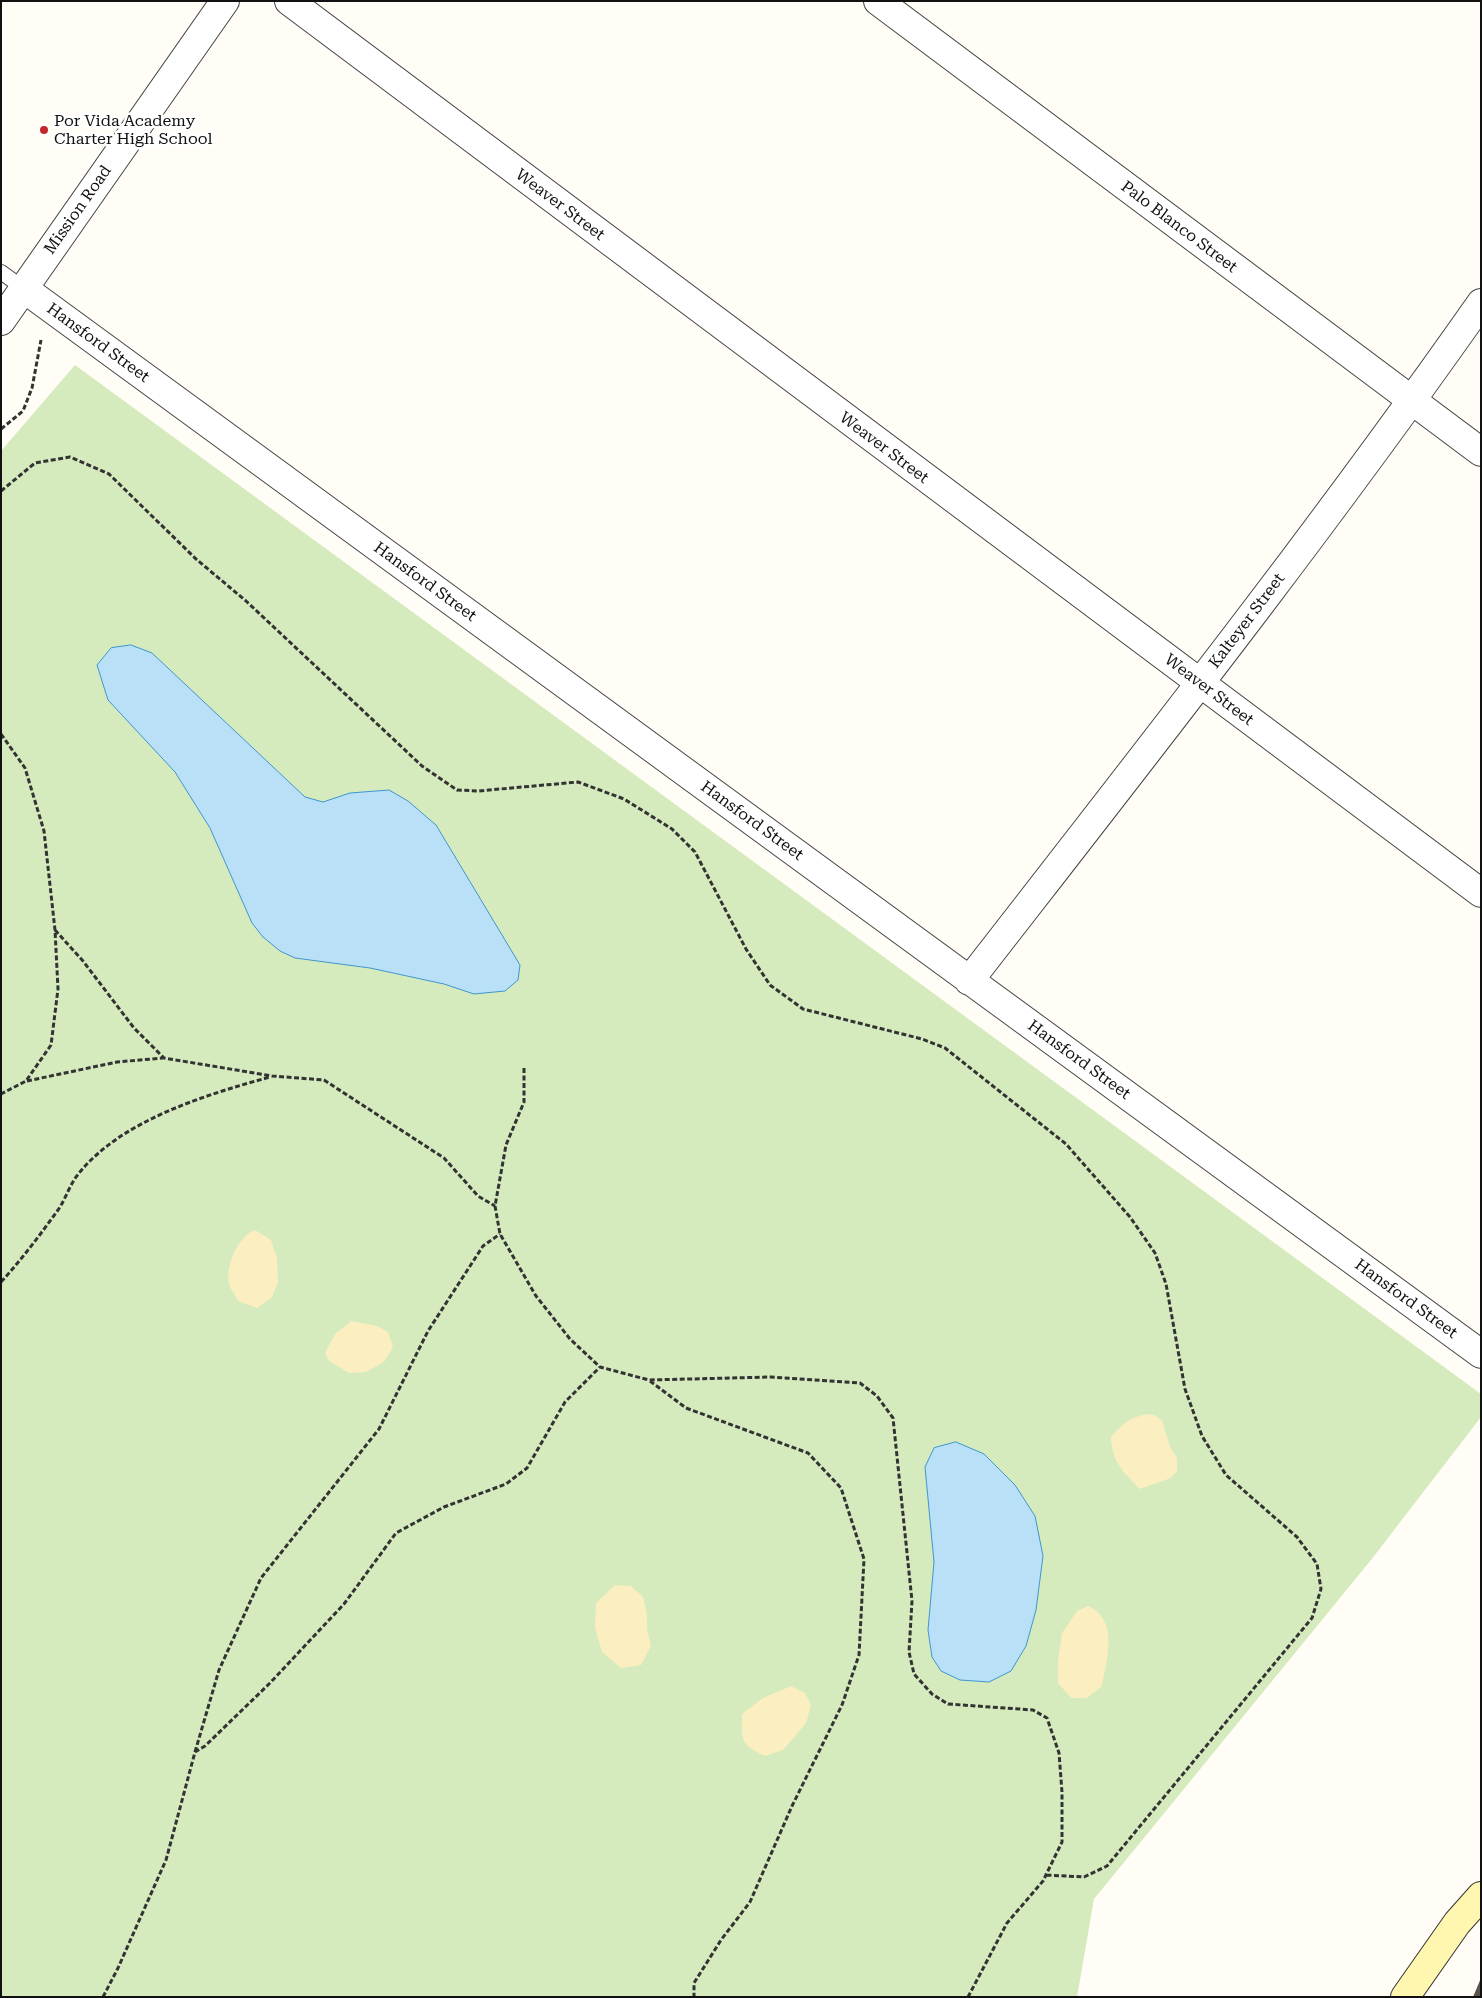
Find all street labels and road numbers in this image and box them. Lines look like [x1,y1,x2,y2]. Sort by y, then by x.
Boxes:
street label: Mission Road [40,162,116,258]
street label: Weaver Street [512,165,608,245]
street label: Palo Blanco Street [1117,177,1241,277]
street label: Hansford Street [43,299,153,387]
street label: Weaver Street [836,408,932,488]
street label: Hansford Street [370,538,480,626]
street label: Kalteyer Street [1205,570,1289,672]
street label: Weaver Street [1161,650,1257,730]
street label: Hansford Street [697,777,807,865]
street label: Hansford Street [1024,1016,1134,1104]
street label: Hansford Street [1351,1255,1461,1343]

